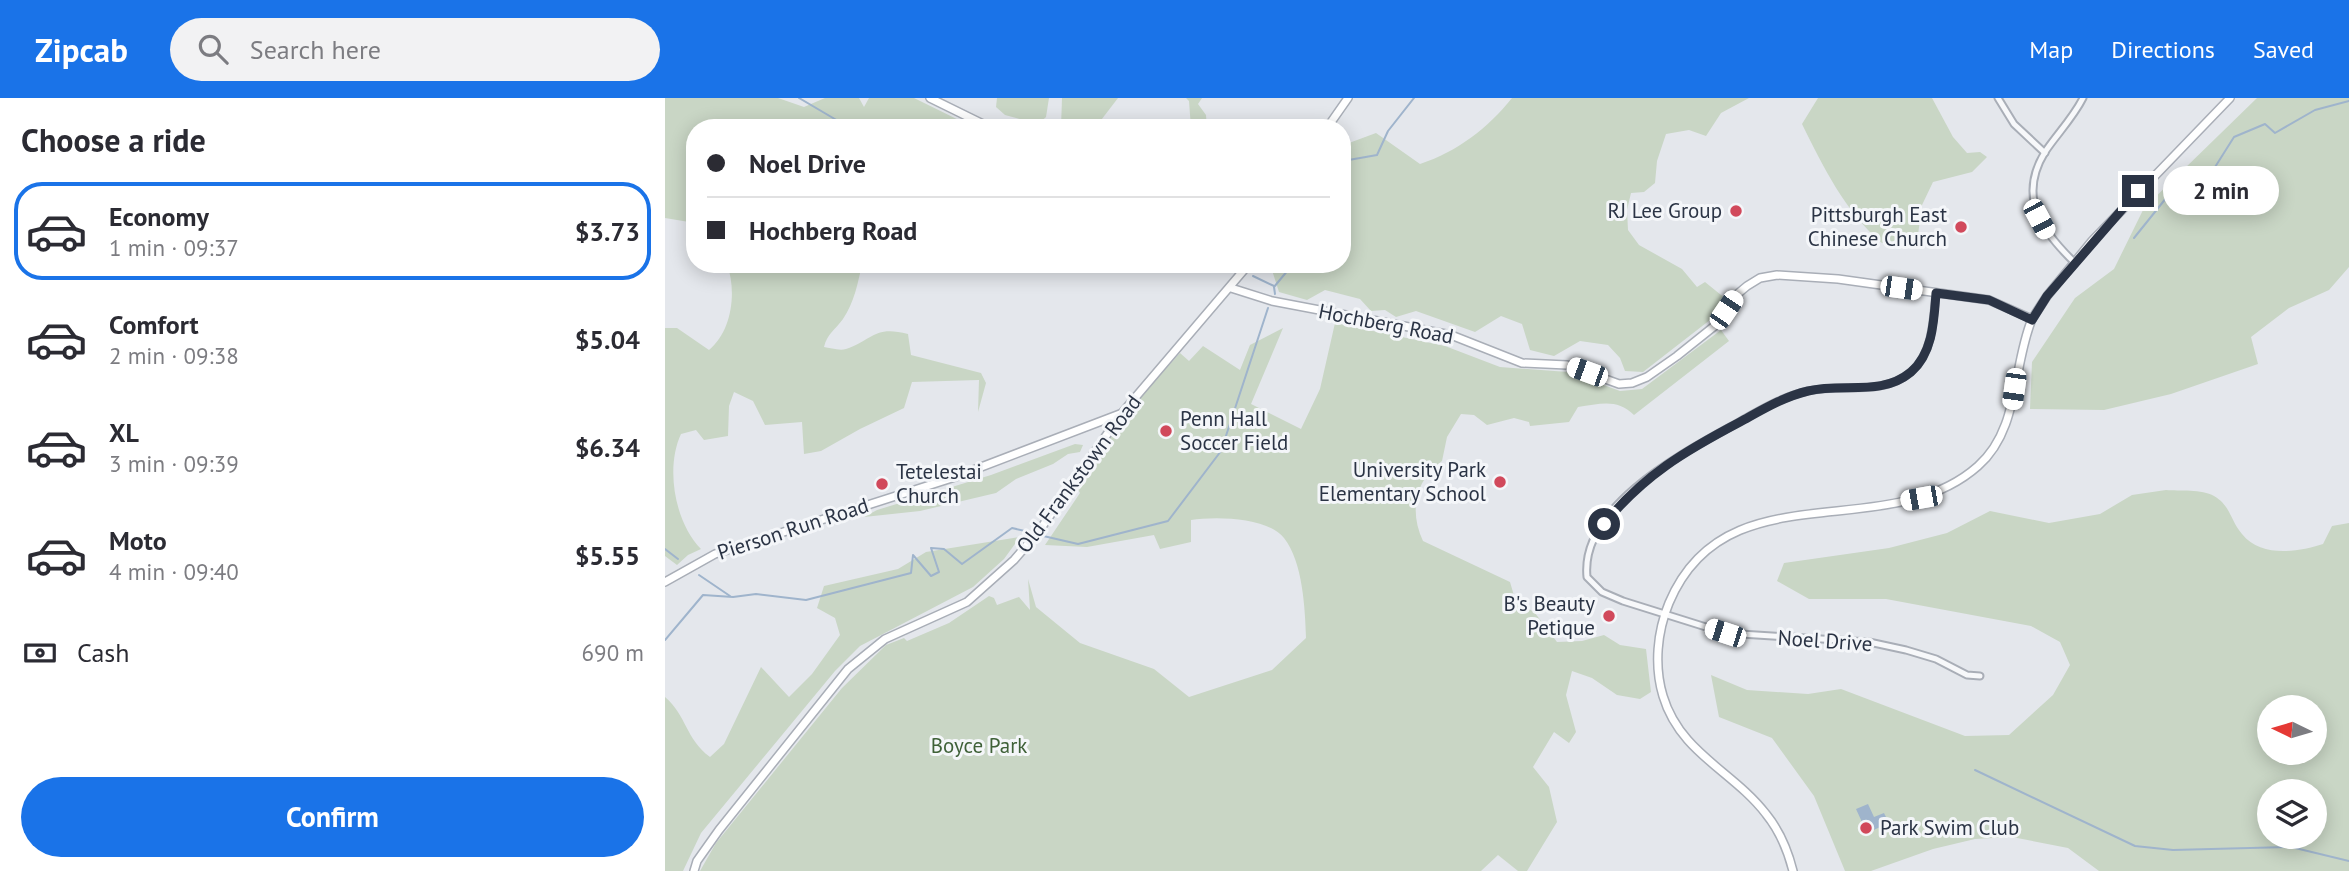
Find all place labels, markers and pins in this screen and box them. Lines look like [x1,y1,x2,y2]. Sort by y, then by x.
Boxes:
place label: RJ Lee Group [1608,197,1722,224]
place label: Pittsburgh East Chinese Church [1808,201,1947,252]
marker: RJ Lee Group [1728,203,1744,219]
marker: Pittsburgh East Chinese Church [1953,219,1969,235]
place label: Penn Hall Soccer Field [1180,405,1288,456]
marker: Penn Hall Soccer Field [1158,423,1174,439]
place label: University Park Elementary School [1319,456,1486,507]
place label: Tetelestai Church [896,458,982,509]
marker: University Park Elementary School [1492,474,1508,490]
marker: Tetelestai Church [874,476,890,492]
place label: B's Beauty Petique [1503,590,1595,641]
marker: B's Beauty Petique [1601,608,1617,624]
place label: Park Swim Club [1880,814,2019,841]
marker: Park Swim Club [1858,820,1874,836]

